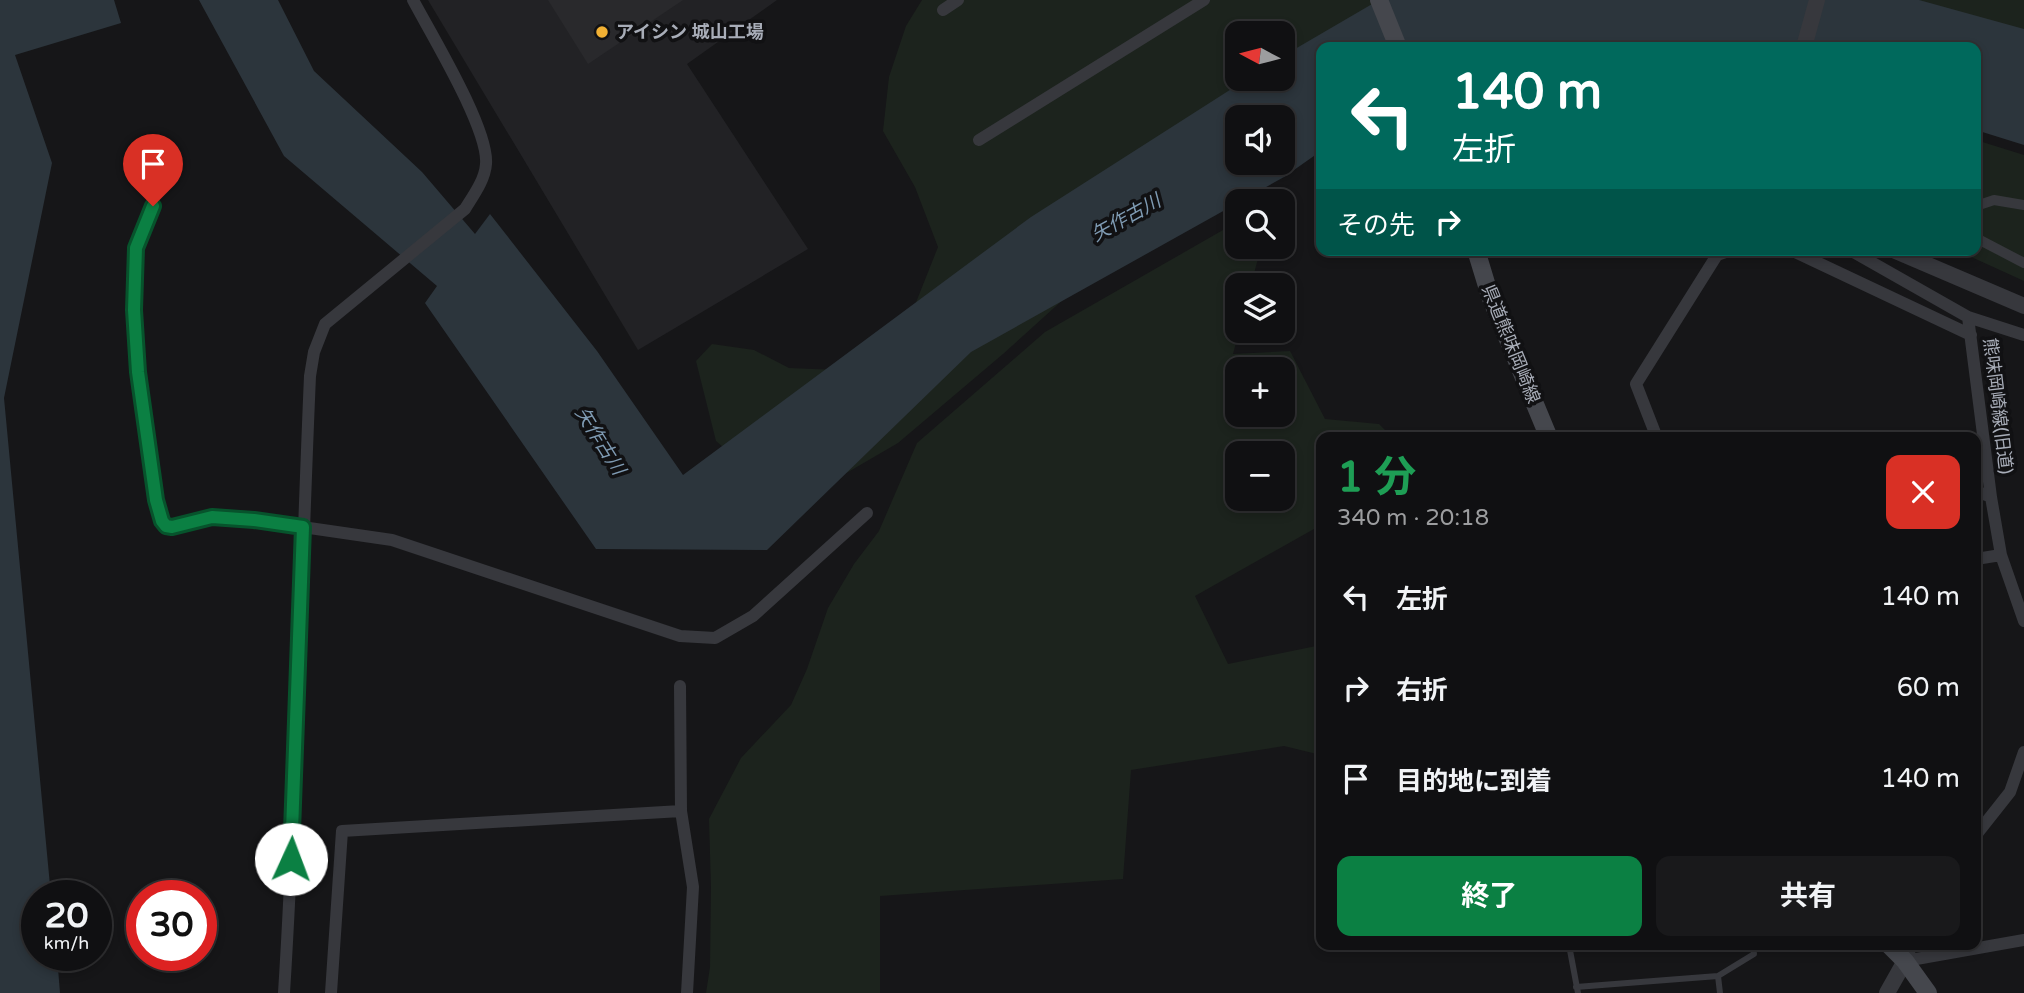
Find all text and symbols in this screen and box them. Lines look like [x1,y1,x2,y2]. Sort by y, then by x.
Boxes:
place label: アイシン 城山工場 [616,21,764,43]
north arrow [1225,21,1295,91]
map controls [1225,21,1295,511]
marker: アイシン 城山工場 [594,24,610,40]
text: 140 m [1452,63,1602,122]
icon: left [1337,70,1428,161]
button: sound [1225,105,1295,175]
text: 左折 [1452,131,1516,169]
pin [123,134,183,206]
icon: arrive [134,145,172,183]
water label: 矢作古川 [1087,189,1166,246]
button: search [1225,189,1295,259]
icon: right [1429,203,1467,241]
text: その先 [1337,210,1415,241]
button: layers [1225,273,1295,343]
street label: 県道熊味岡崎線 [1477,281,1545,407]
street label: 熊味岡崎線(旧道) [1979,337,2017,475]
button: + [1225,357,1295,427]
water label: 矢作古川 [571,403,631,481]
button: − [1225,441,1295,511]
text: 1 分 [1337,452,1416,503]
button: close [1886,455,1960,529]
text: 340 m · 20:18 [1337,504,1489,532]
icon: left [1337,578,1375,616]
text: 140 m [1880,581,1960,612]
text: 左折 [1396,584,1448,615]
icon: right [1337,669,1375,707]
text: 60 m [1897,672,1960,703]
text: 右折 [1396,675,1448,706]
icon: arrive [1337,760,1375,798]
text: 140 m [1880,763,1960,794]
text: 目的地に到着 [1396,766,1552,797]
position arrow [254,822,328,896]
button: 終了 [1337,856,1642,936]
button: 共有 [1656,856,1960,936]
speed limit sign: 30 [126,880,217,971]
text: 20 [45,895,88,937]
text: km/h [44,932,89,954]

